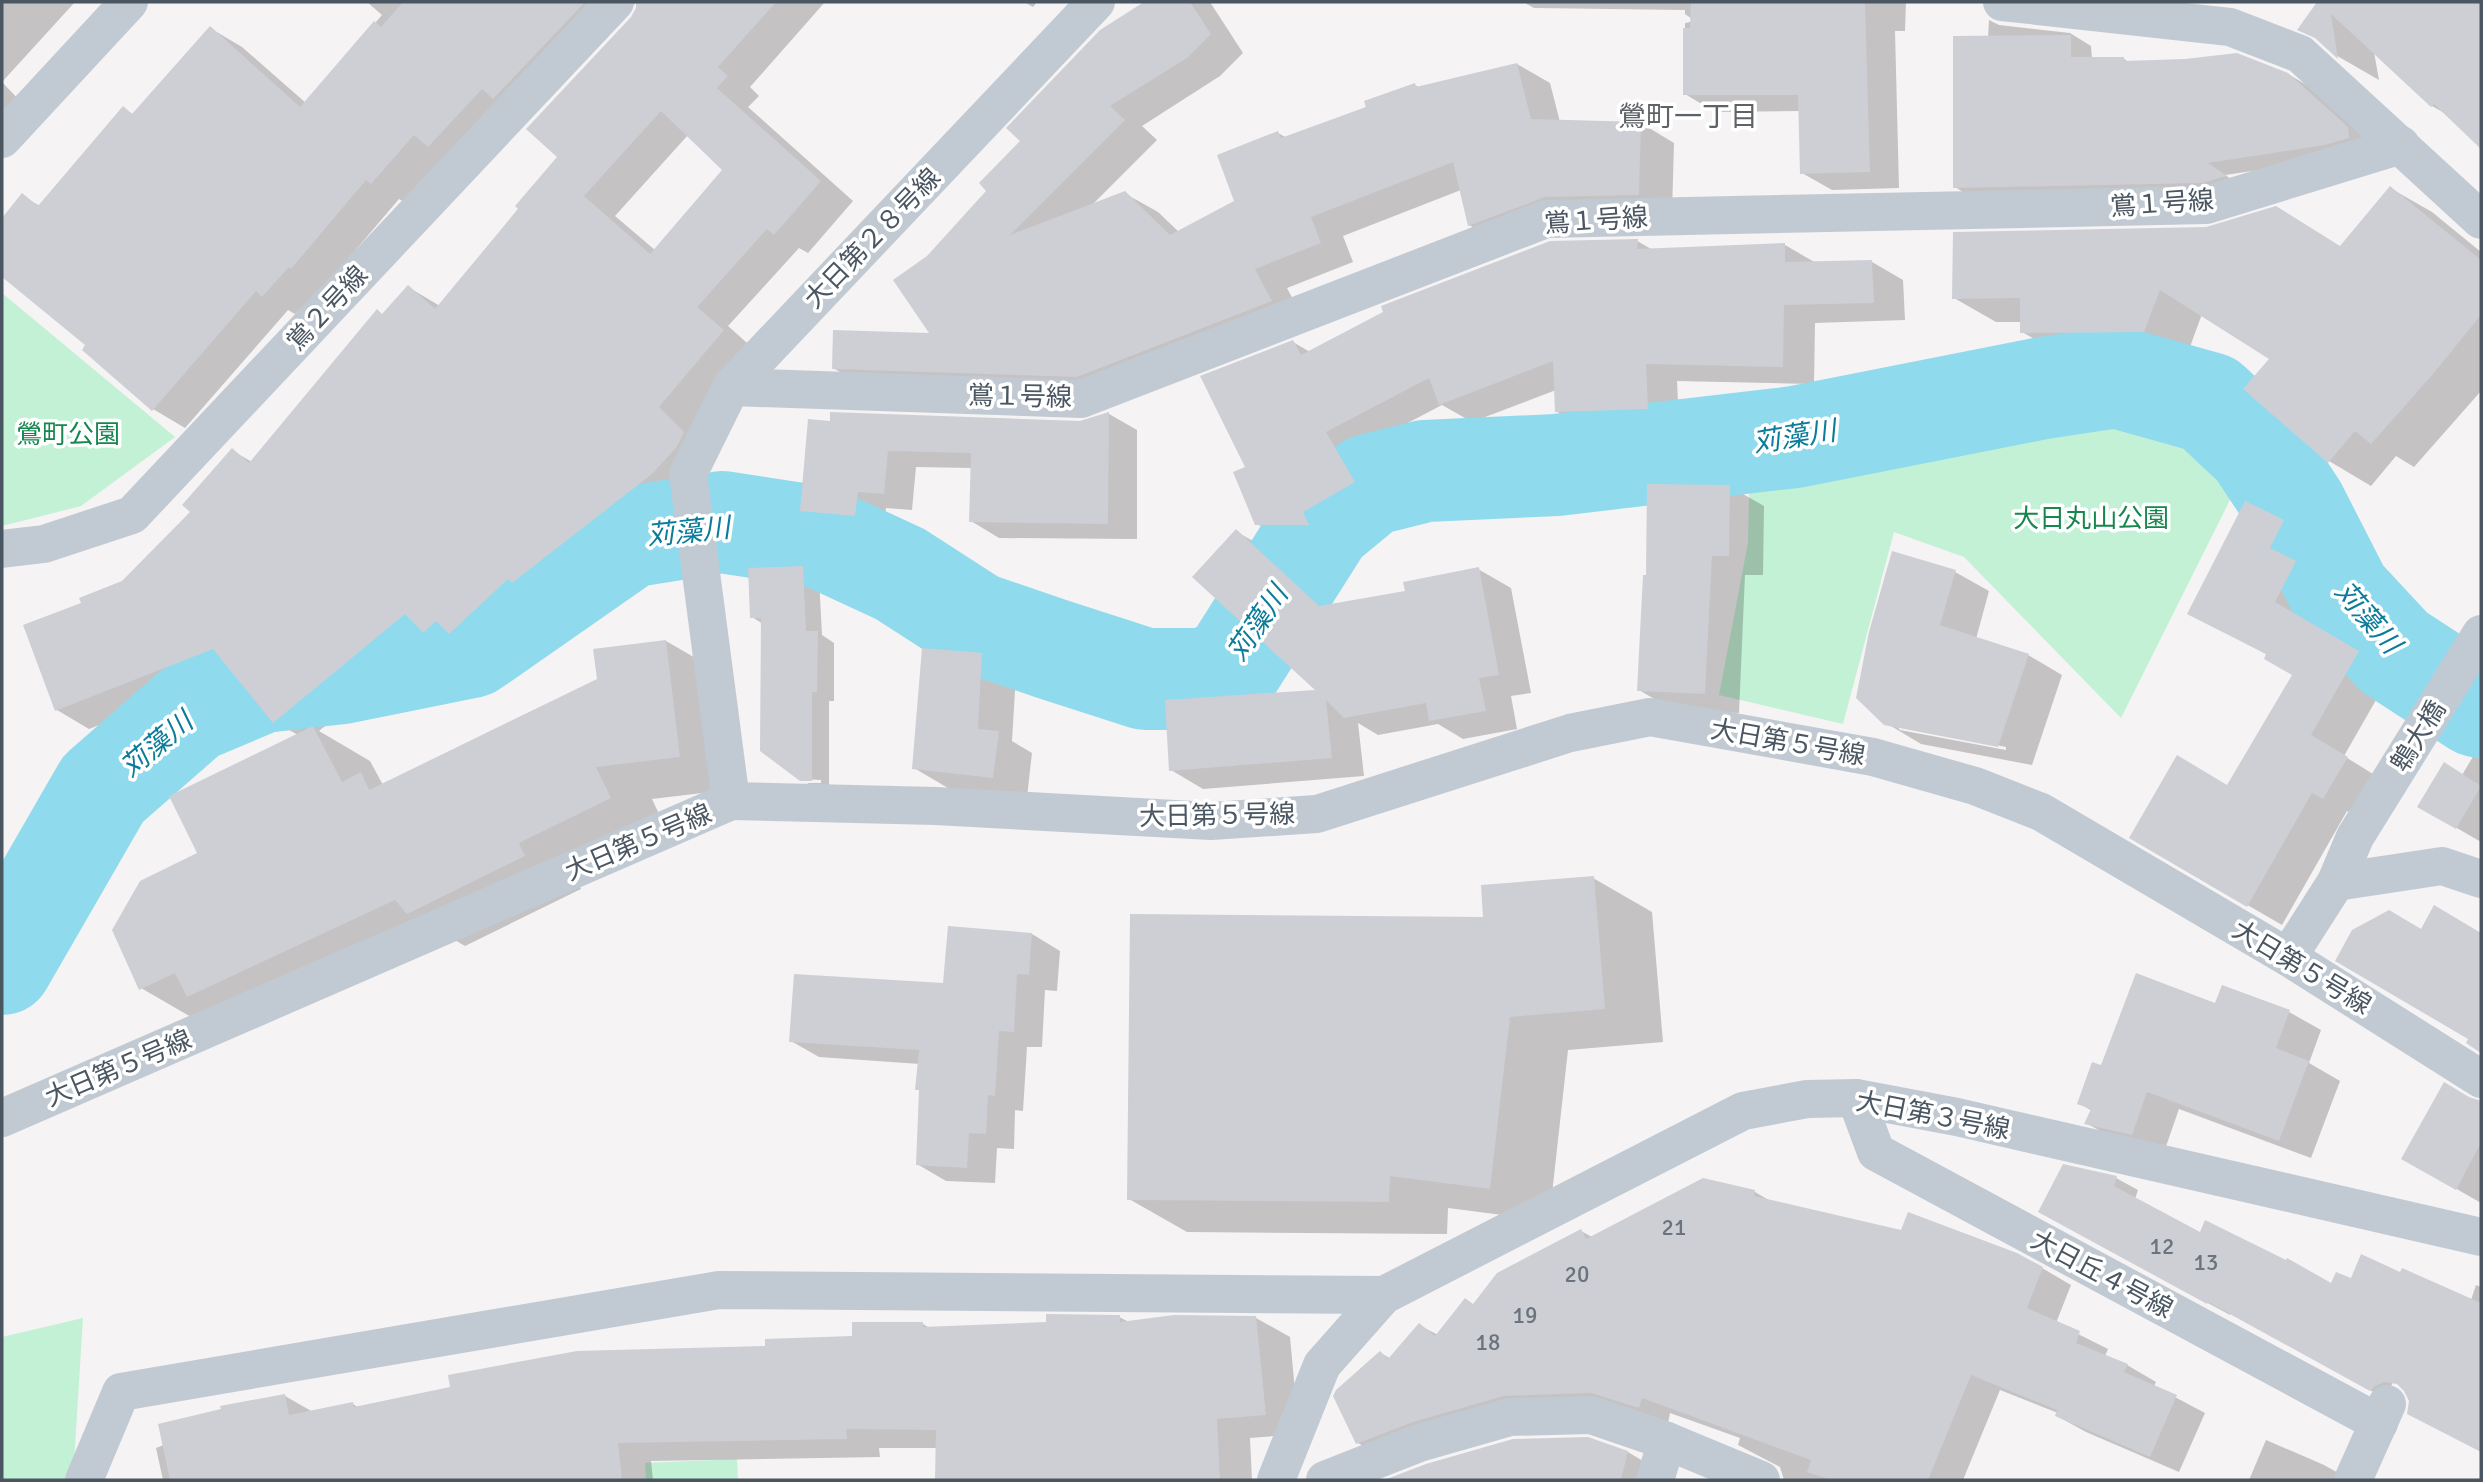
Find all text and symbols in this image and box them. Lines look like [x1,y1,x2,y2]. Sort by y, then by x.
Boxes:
district label: 鶯町一丁目 [1618,100,1758,134]
street label: 大日第２８号線 [798,162,947,315]
street label: 鴬１号線 [2109,184,2215,224]
street label: 鴬１号線 [1543,201,1649,241]
street label: 鴬２号線 [281,260,375,358]
street label: 鴬１号線 [968,380,1072,414]
water label: 苅藻川 [1750,413,1841,460]
park label: 鶯町公園 [16,419,120,451]
park label: 大日丸山公園 [2013,503,2169,535]
water label: 苅藻川 [645,510,735,553]
water label: 苅藻川 [2327,575,2410,663]
water label: 苅藻川 [1220,577,1297,668]
street label: 鵯大橋 [2385,695,2453,778]
water label: 苅藻川 [114,703,202,785]
street label: 大日第５号線 [1708,714,1867,772]
street label: 大日第５号線 [560,798,716,888]
street label: 大日第５号線 [1139,799,1295,833]
street label: 大日第５号線 [2226,914,2377,1022]
street label: 大日第５号線 [40,1024,196,1114]
street label: 大日第３号線 [1853,1085,2012,1147]
house number: 21 [1662,1213,1686,1242]
street label: 大日丘４号線 [2025,1224,2178,1326]
house number: 12 [2150,1232,2174,1261]
house number: 13 [2194,1248,2218,1277]
house number: 20 [1565,1260,1589,1289]
house number: 19 [1513,1301,1537,1330]
house number: 18 [1476,1328,1500,1357]

